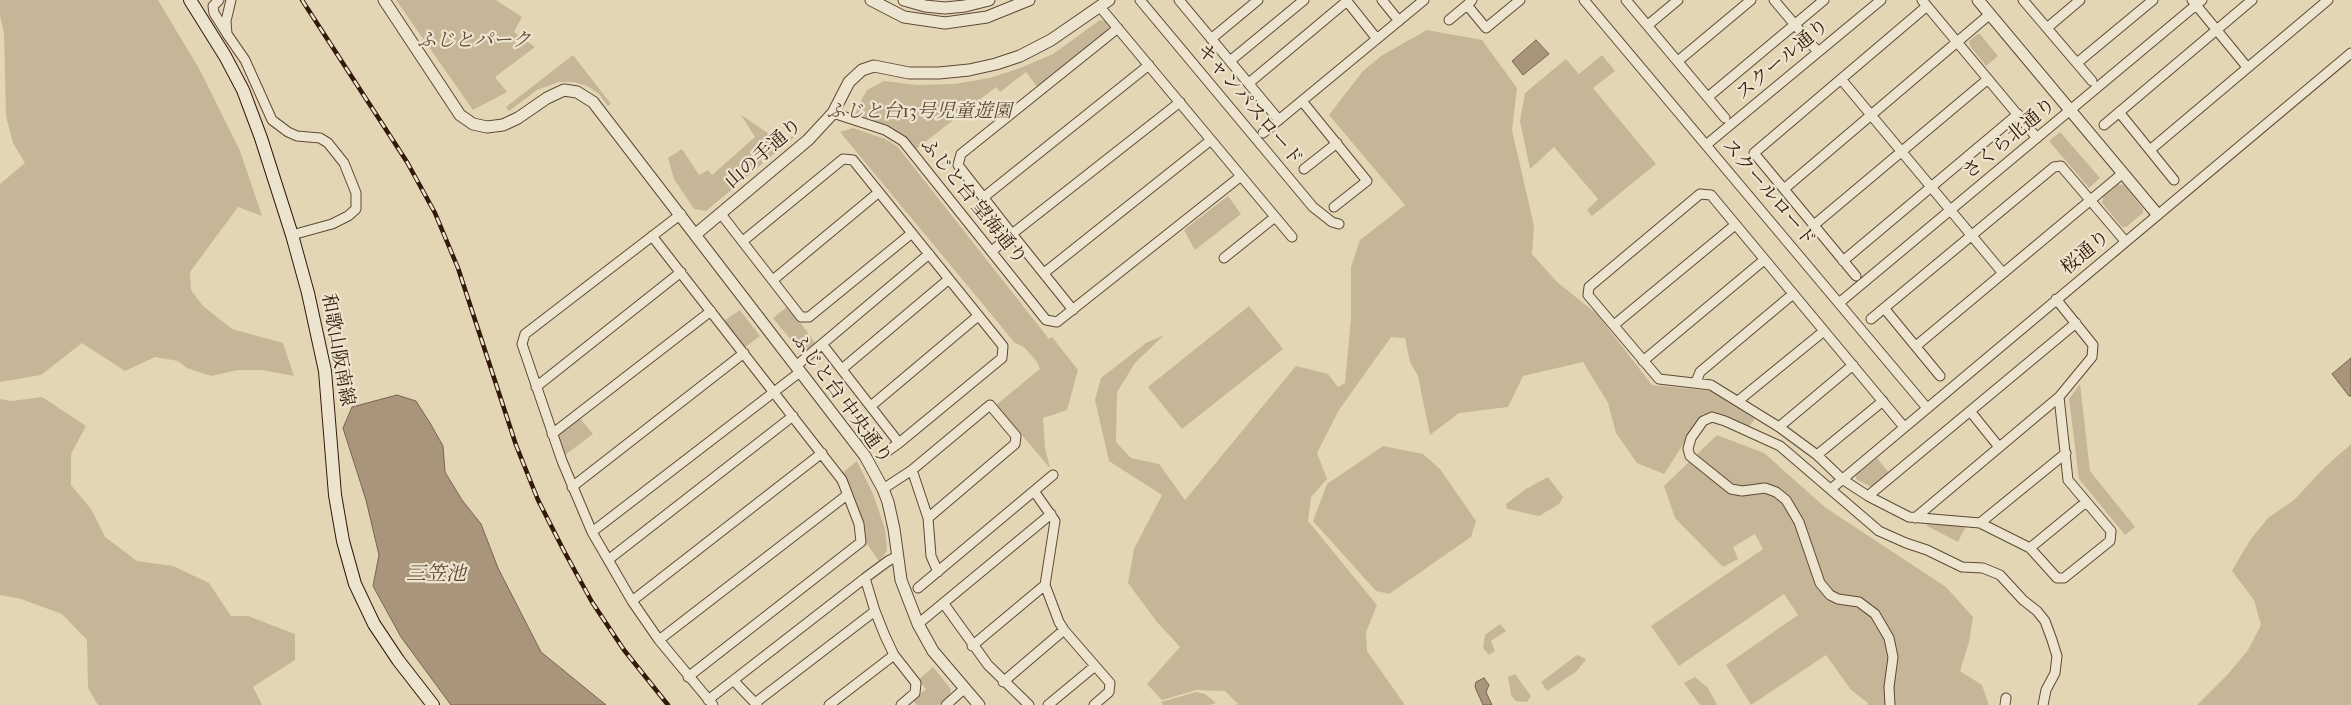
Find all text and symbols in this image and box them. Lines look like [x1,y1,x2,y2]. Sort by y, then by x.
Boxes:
street label: スクール通り [1732,15,1834,105]
park label: ふじとパーク [417,30,531,52]
street label: キャンパスロード [1191,39,1307,171]
street label: さくら北通り [1959,94,2061,184]
park label: ふじと台13号児童遊園 [826,101,1012,123]
street label: 山の手通り [721,114,807,194]
street label: ふじと台 望海通り [915,134,1031,270]
street label: スクールロード [1717,135,1819,251]
street label: 桜通り [2057,226,2115,280]
street label: 和歌山阪南線 [316,292,358,408]
street label: ふじと台 中央通り [786,329,896,469]
water label: 三笠池 [406,563,466,587]

